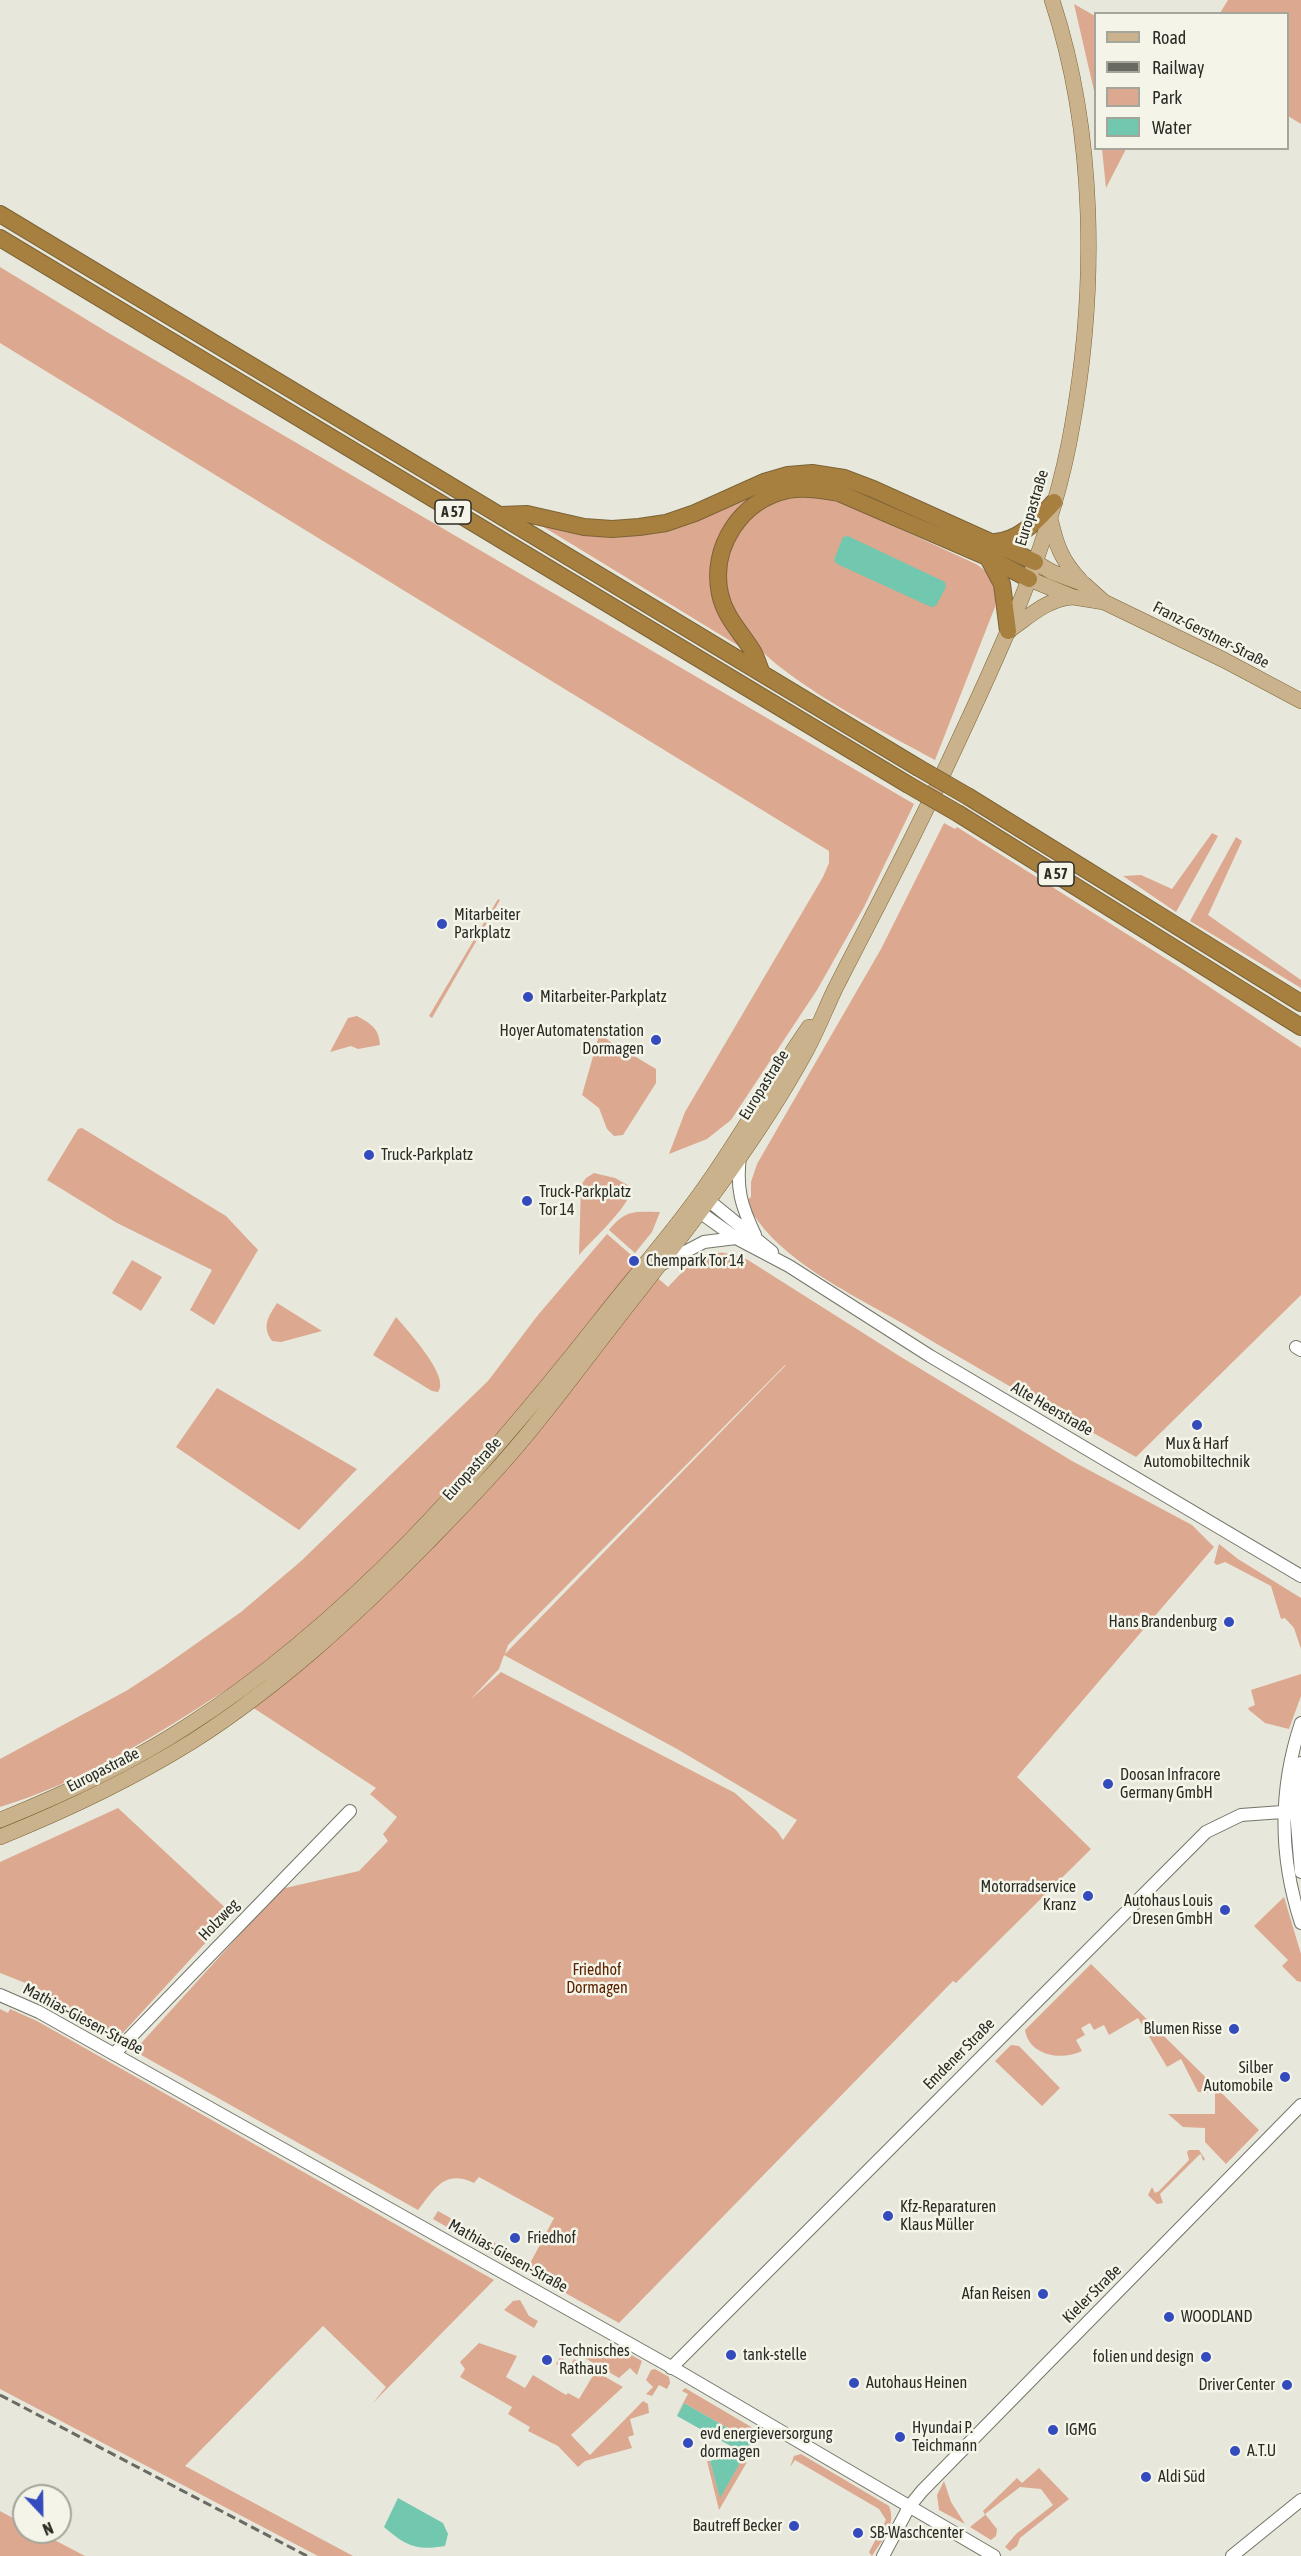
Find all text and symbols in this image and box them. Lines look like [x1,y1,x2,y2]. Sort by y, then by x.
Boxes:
legend [1094,12,1289,150]
text: Road [1152,27,1186,48]
text: Railway [1152,57,1204,78]
text: Park [1152,87,1182,108]
text: Water [1152,117,1191,138]
street label: Europastraße [1011,468,1053,548]
road number: A 57 [435,500,471,524]
street label: Franz-Gerstner-Straße [1150,597,1272,673]
road number: A 57 [1038,862,1074,886]
place label: Mitarbeiter Parkplatz [454,905,520,943]
marker: Mitarbeiter Parkplatz [435,917,449,931]
place label: Mitarbeiter-Parkplatz [540,987,666,1007]
marker: Mitarbeiter-Parkplatz [521,990,535,1004]
place label: Hoyer Automatenstation Dormagen [500,1021,644,1059]
marker: Hoyer Automatenstation Dormagen [649,1033,663,1047]
street label: Europastraße [735,1047,793,1123]
place label: Truck-Parkplatz [381,1145,473,1165]
marker: Truck-Parkplatz [362,1148,376,1162]
place label: Truck-Parkplatz Tor 14 [539,1182,631,1220]
marker: Truck-Parkplatz Tor 14 [520,1194,534,1208]
place label: Chempark Tor 14 [646,1251,744,1271]
marker: Chempark Tor 14 [627,1254,641,1268]
street label: Alte Heerstraße [1008,1378,1096,1440]
marker: Mux & Harf Automobiltechnik [1190,1418,1204,1432]
street label: Europastraße [439,1433,505,1505]
place label: Mux & Harf Automobiltechnik [1144,1434,1250,1472]
place label: Hans Brandenburg [1108,1612,1217,1632]
marker: Hans Brandenburg [1222,1615,1236,1629]
street label: Europastraße [64,1744,142,1796]
place label: Doosan Infracore Germany GmbH [1120,1765,1221,1803]
marker: Doosan Infracore Germany GmbH [1101,1777,1115,1791]
place label: Motorradservice Kranz [981,1877,1076,1915]
marker: Motorradservice Kranz [1081,1889,1095,1903]
place label: Autohaus Louis Dresen GmbH [1124,1891,1213,1929]
street label: Holzweg [195,1895,243,1945]
marker: Autohaus Louis Dresen GmbH [1218,1903,1232,1917]
park label: Friedhof Dormagen [566,1960,628,1998]
street label: Mathias-Giesen-Straße [20,1979,146,2059]
street label: Emdener Straße [919,2014,999,2094]
place label: Blumen Risse [1143,2019,1222,2039]
marker: Blumen Risse [1227,2022,1241,2036]
place label: Silber Automobile [1204,2058,1273,2096]
marker: Silber Automobile [1278,2070,1292,2084]
place label: Kfz-Reparaturen Klaus Müller [900,2197,996,2235]
marker: Kfz-Reparaturen Klaus Müller [881,2209,895,2223]
street label: Mathias-Giesen-Straße [445,2215,571,2297]
place label: Friedhof [527,2228,576,2248]
marker: Friedhof [508,2231,522,2245]
street label: Kieler Straße [1059,2261,1125,2327]
place label: Afan Reisen [962,2284,1031,2304]
marker: Afan Reisen [1036,2287,1050,2301]
place label: WOODLAND [1181,2307,1253,2327]
marker: WOODLAND [1162,2310,1176,2324]
place label: Technisches Rathaus [559,2341,630,2379]
place label: tank-stelle [743,2345,807,2365]
place label: folien und design [1093,2347,1194,2367]
marker: tank-stelle [724,2348,738,2362]
marker: folien und design [1199,2350,1213,2364]
marker: Technisches Rathaus [540,2353,554,2367]
place label: Autohaus Heinen [866,2373,967,2393]
place label: Driver Center [1198,2375,1275,2395]
marker: Autohaus Heinen [847,2376,861,2390]
marker: Driver Center [1280,2378,1294,2392]
place label: Hyundai P. Teichmann [912,2418,977,2456]
place label: IGMG [1065,2420,1097,2440]
marker: IGMG [1046,2423,1060,2437]
place label: evd energieversorgung dormagen [700,2424,833,2462]
marker: Hyundai P. Teichmann [893,2430,907,2444]
marker: evd energieversorgung dormagen [681,2436,695,2450]
place label: A.T.U [1247,2441,1276,2461]
marker: A.T.U [1228,2444,1242,2458]
place label: Aldi Süd [1158,2467,1205,2487]
marker: Aldi Süd [1139,2470,1153,2484]
north arrow [12,2484,72,2544]
place label: Bautreff Becker [692,2516,782,2536]
text: N [40,2519,56,2539]
marker: Bautreff Becker [787,2519,801,2533]
place label: SB-Waschcenter [870,2523,964,2543]
marker: SB-Waschcenter [851,2526,865,2540]

